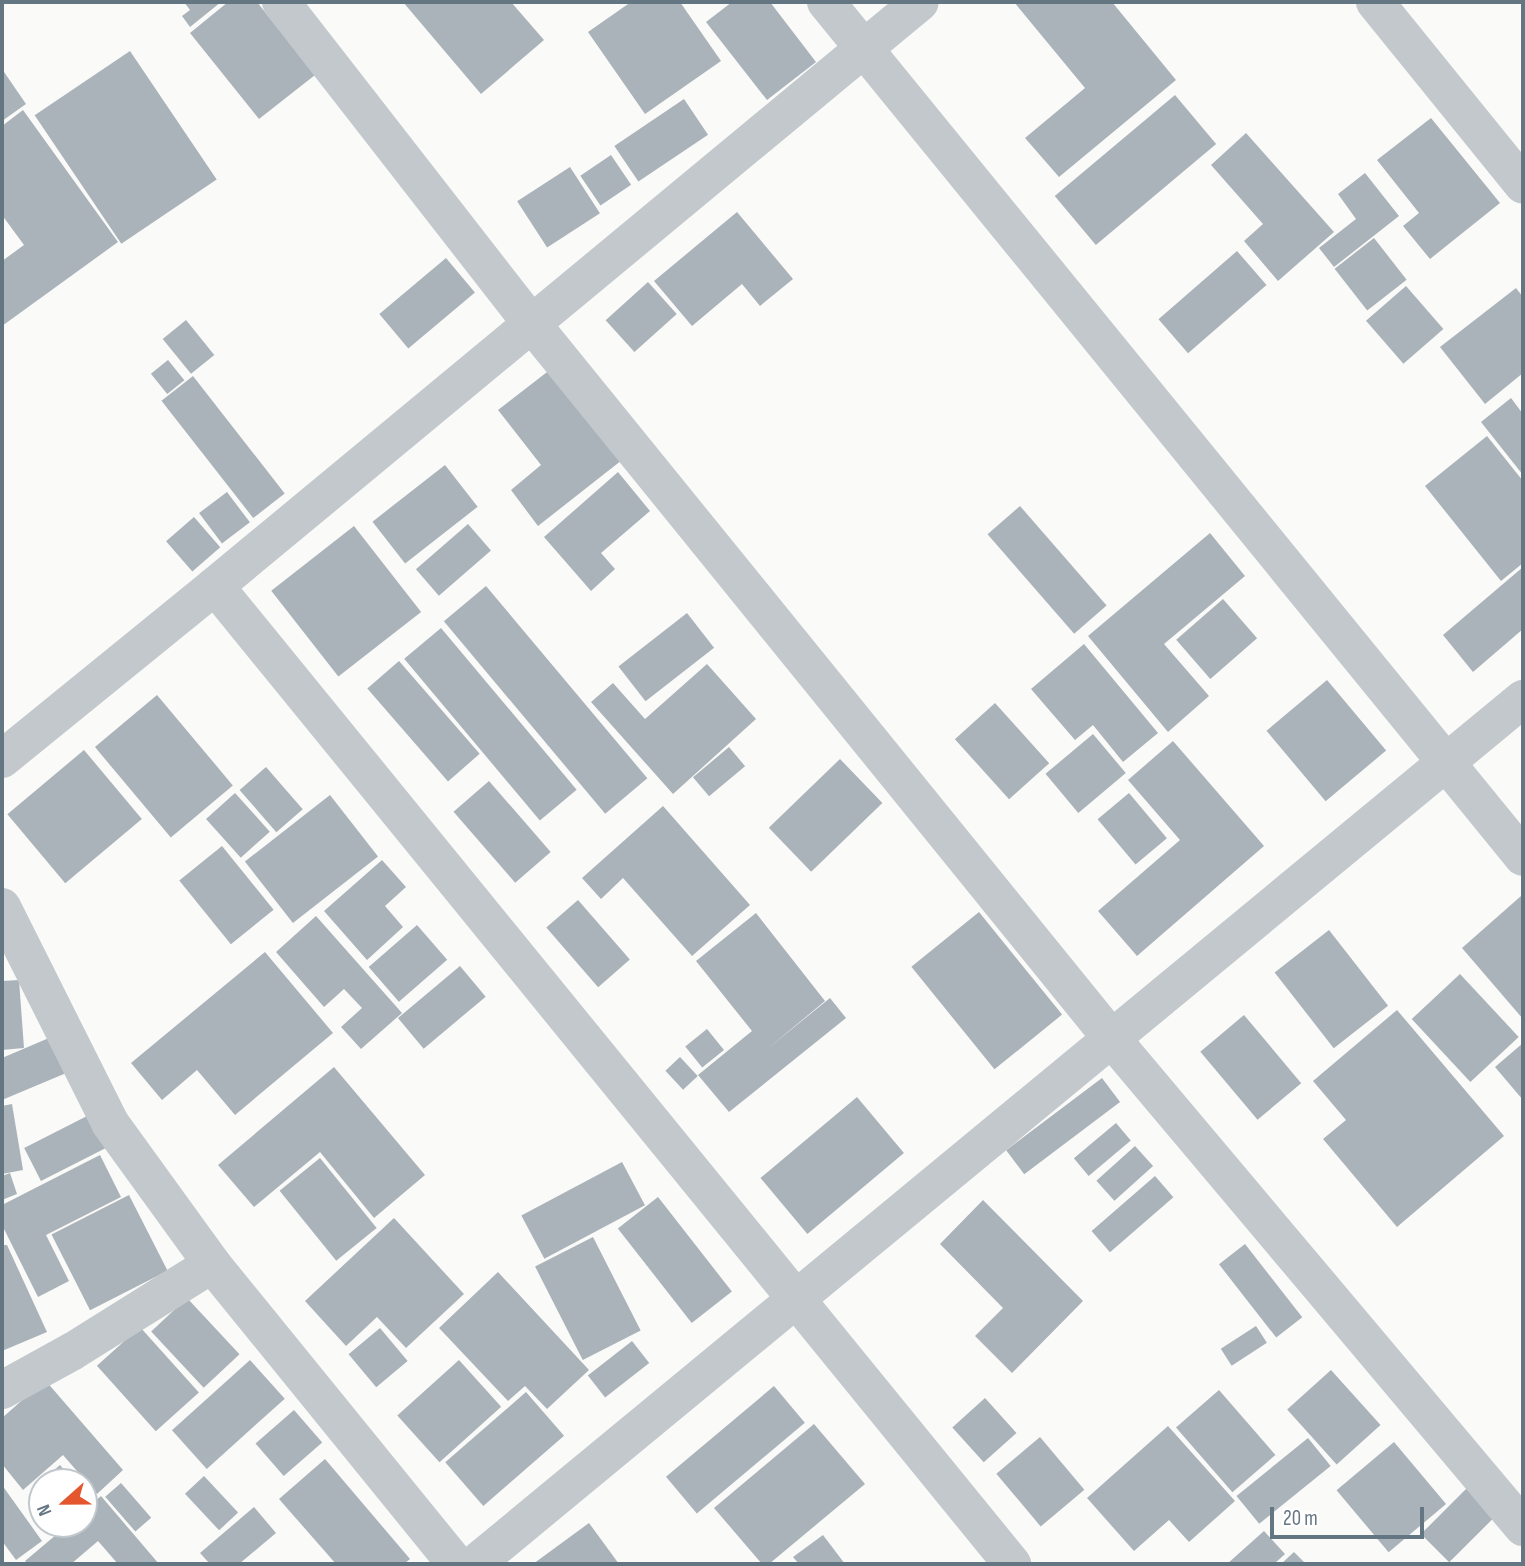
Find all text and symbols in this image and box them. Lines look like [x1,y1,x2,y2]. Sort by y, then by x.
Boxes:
north arrow [28,1468,98,1538]
scale bar [1273,1492,1427,1536]
text: N [32,1501,57,1519]
text: 20 m [1283,1506,1318,1531]

